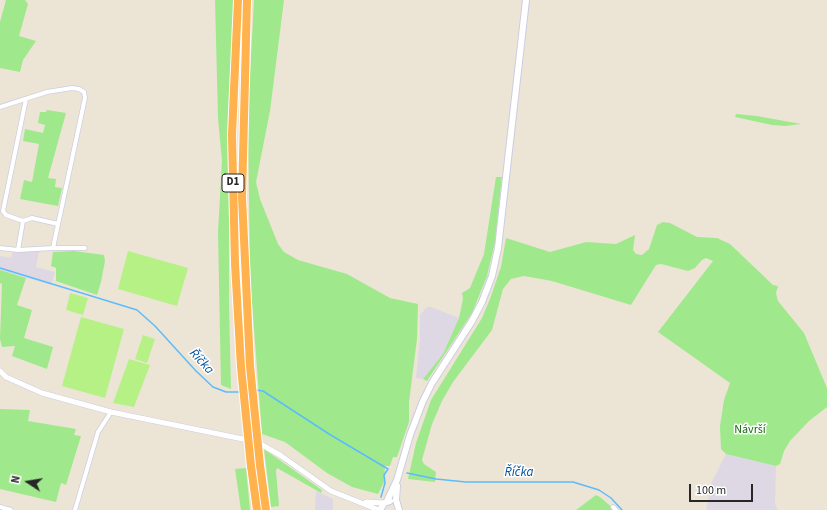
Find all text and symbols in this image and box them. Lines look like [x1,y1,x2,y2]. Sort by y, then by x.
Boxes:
road number: D1 [222,174,244,192]
water label: Říčka [185,346,217,378]
park label: Návrší [734,423,766,437]
north arrow [8,462,48,502]
water label: Říčka [505,465,533,481]
text: N [8,474,24,485]
scale bar [691,476,755,502]
text: 100 m [696,482,726,499]

